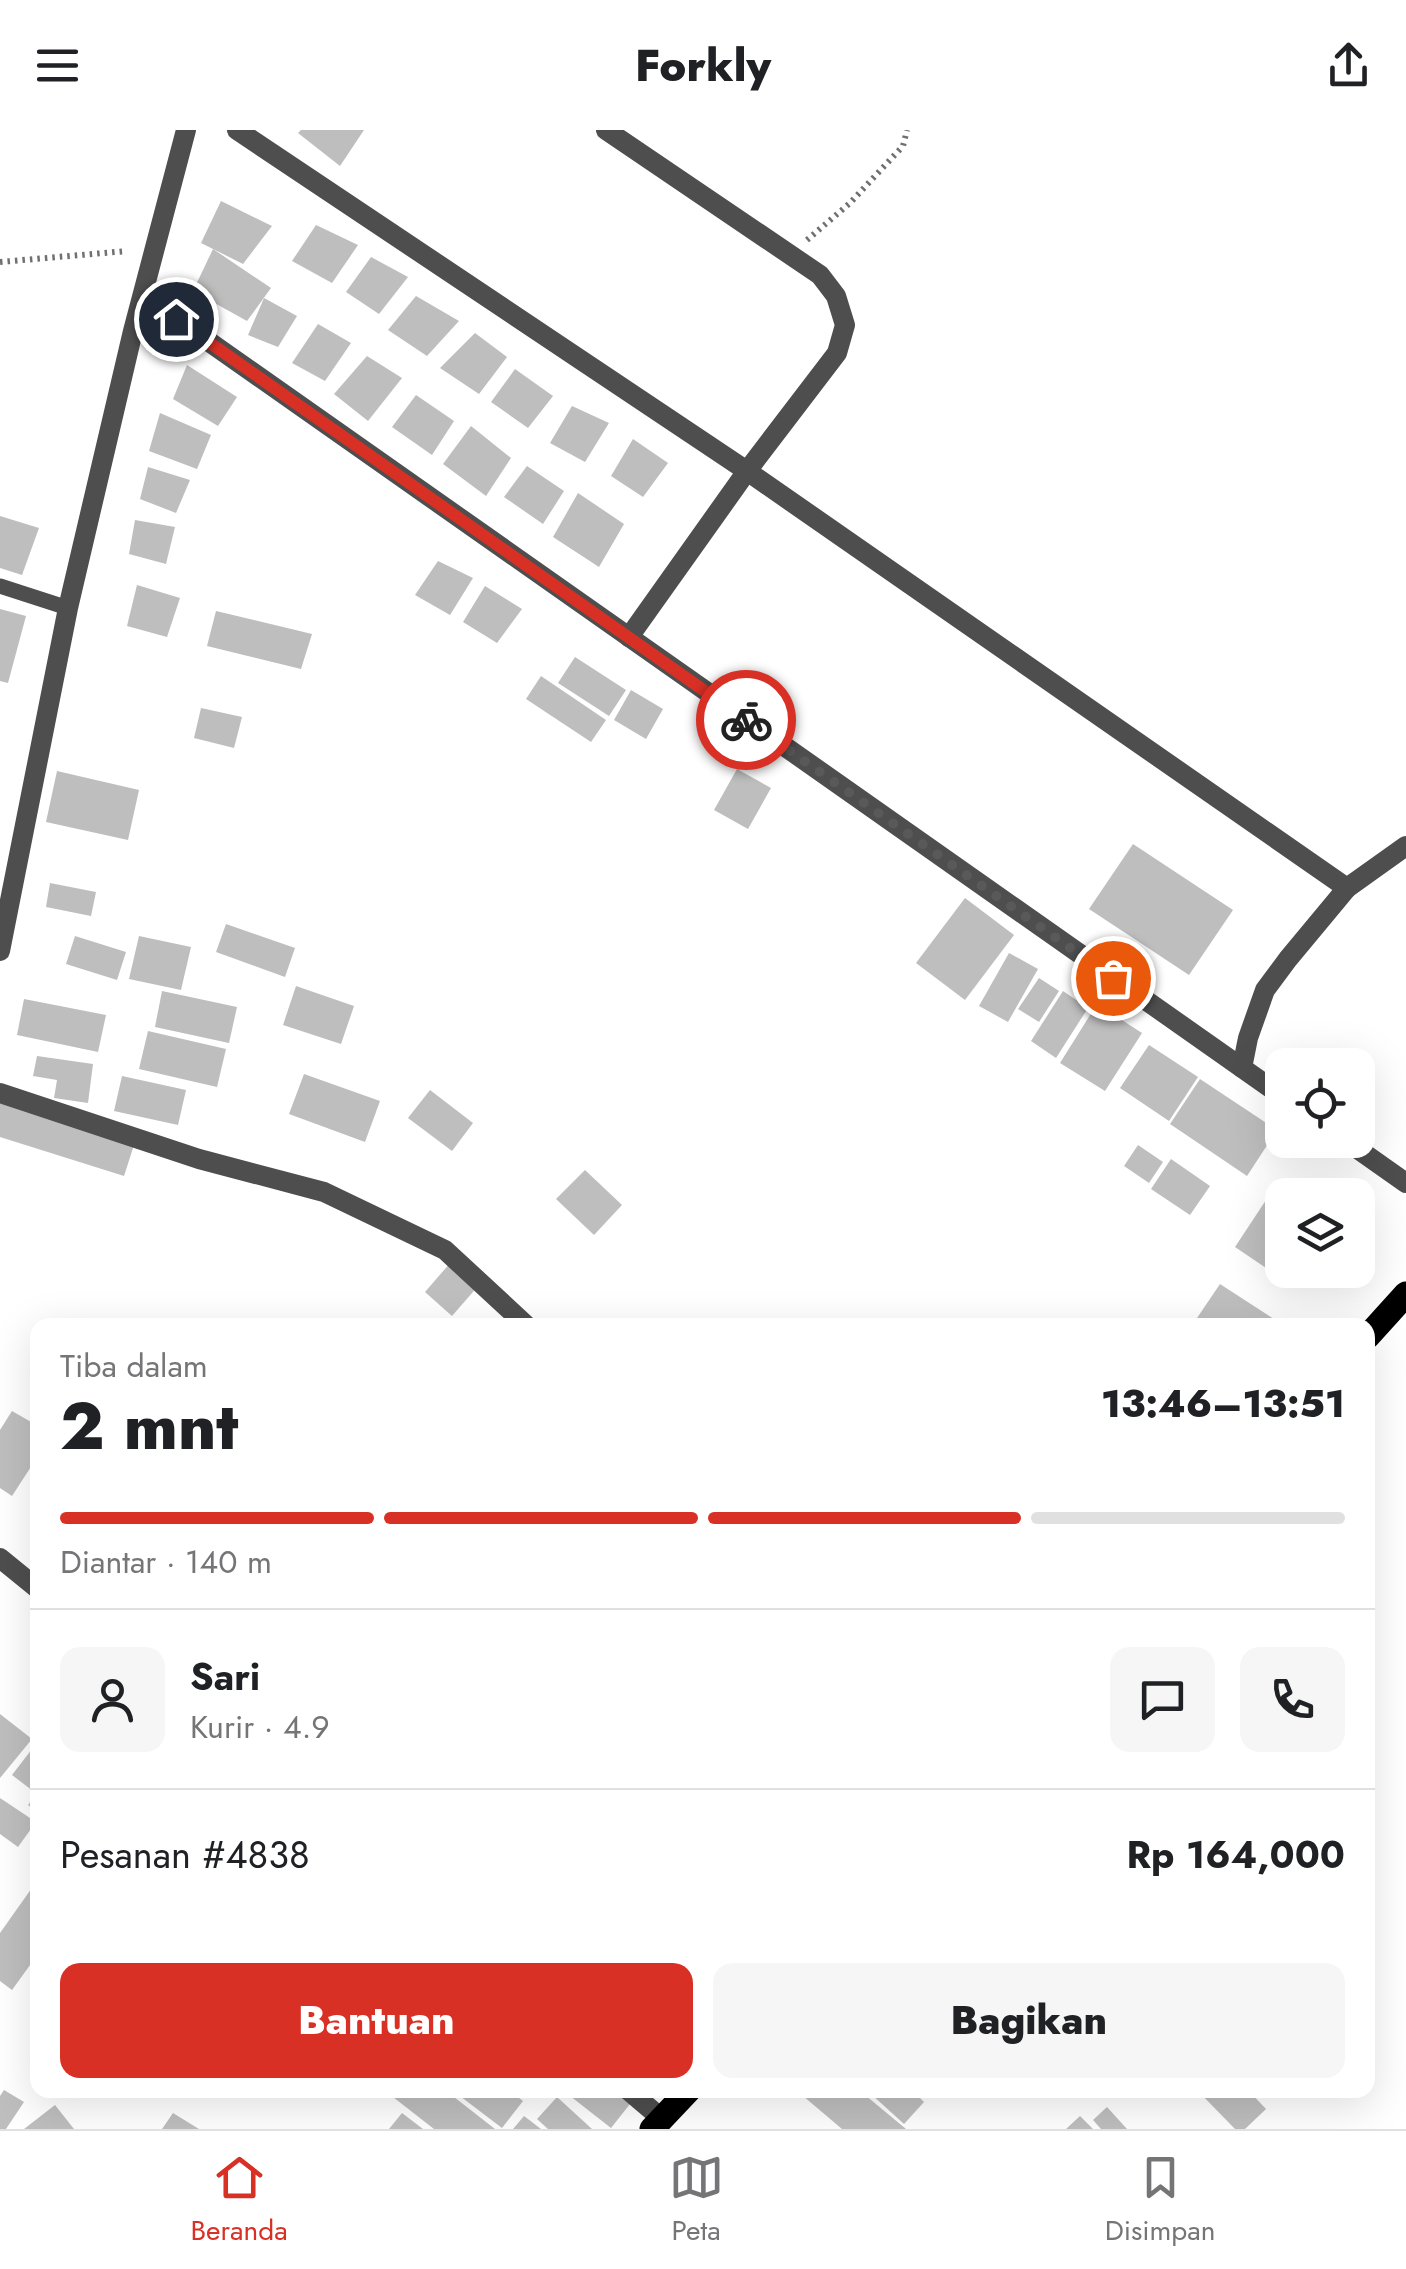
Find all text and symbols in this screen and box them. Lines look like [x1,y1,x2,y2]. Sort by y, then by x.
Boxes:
text: Forkly [635,33,771,98]
icon: menu [30,38,85,93]
icon: share [1321,38,1376,93]
pin [134,277,219,362]
icon: home [149,292,204,347]
courier [696,670,796,770]
icon: bike [719,693,774,748]
pin [1071,936,1156,1021]
icon: bag [1086,951,1141,1006]
map controls [1265,1048,1375,1288]
button: locate [1265,1048,1375,1158]
button: layers [1265,1178,1375,1288]
text: Tiba dalam [60,1343,208,1389]
text: 13:46–13:51 [1101,1376,1345,1431]
text: 2 mnt [60,1379,238,1473]
text: Diantar · 140 m [60,1539,272,1585]
button: person [60,1647,165,1752]
button: chat [1110,1647,1215,1752]
button: phone [1240,1647,1345,1752]
text: Sari [190,1649,260,1704]
text: Kurir · 4.9 [190,1704,330,1750]
text: Pesanan #4838 [60,1827,310,1882]
text: Rp 164,000 [1126,1827,1345,1882]
button: Bantuan [60,1963,693,2078]
button: Bagikan [713,1963,1345,2078]
tab: Beranda [190,2150,288,2251]
tab: Peta [669,2150,724,2251]
tab: Disimpan [1105,2150,1215,2251]

